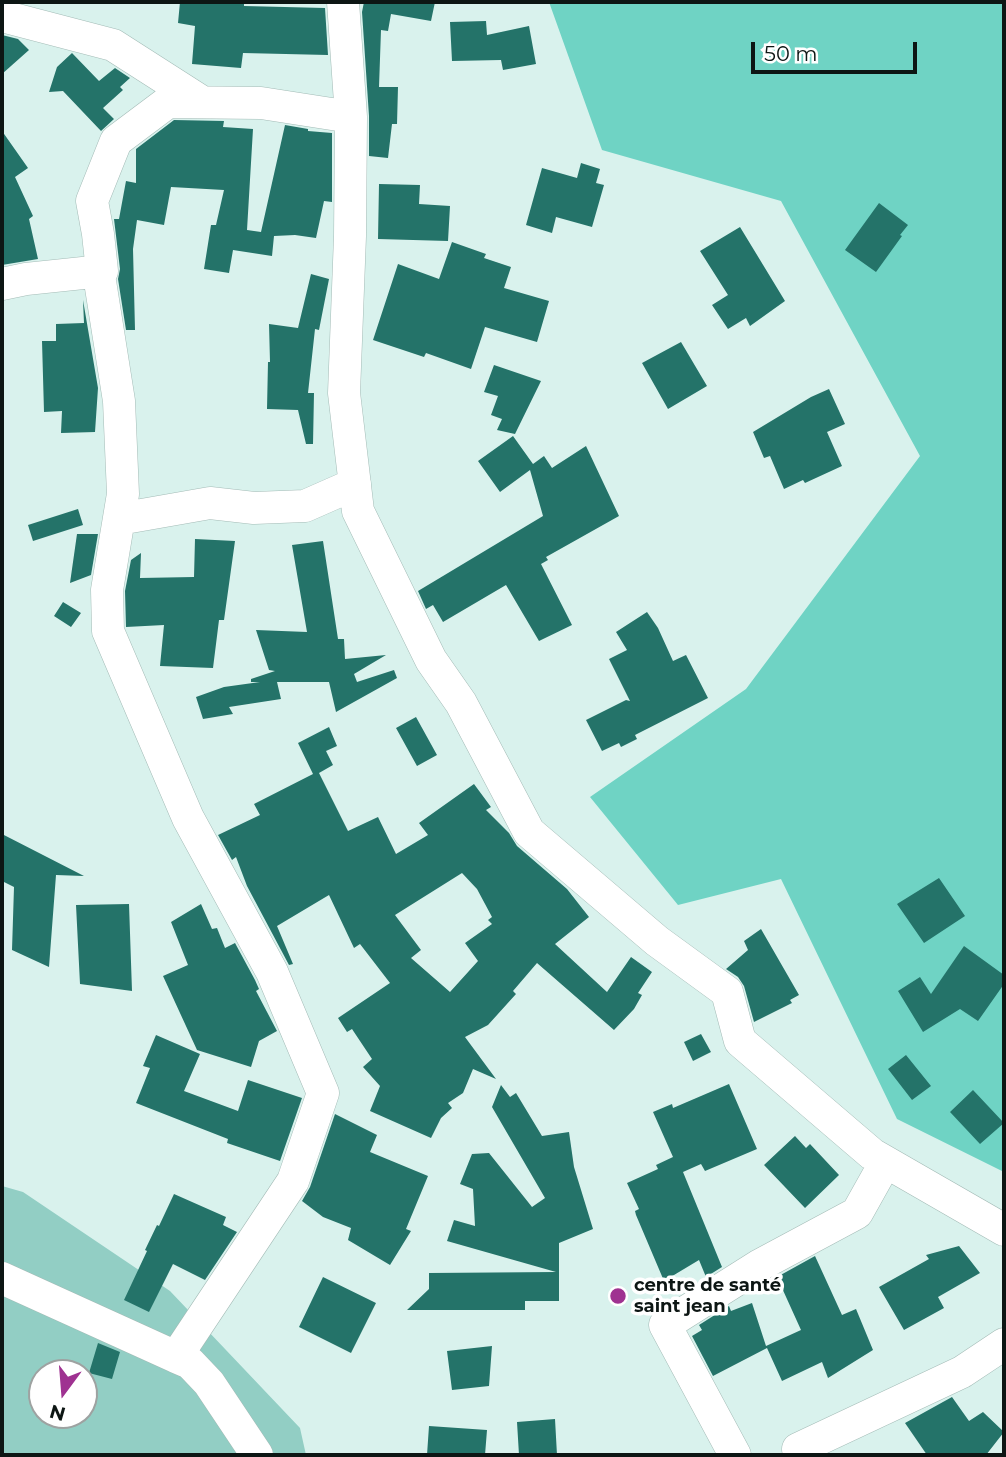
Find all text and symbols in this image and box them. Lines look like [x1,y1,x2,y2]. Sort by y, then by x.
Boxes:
scale bar [754,28,920,72]
text: 50 m [764,41,818,66]
place label: centre de santé saint jean [634,1275,781,1318]
marker: centre de santé saint jean [608,1286,628,1306]
north arrow [28,1359,98,1429]
text: N [47,1400,68,1426]

